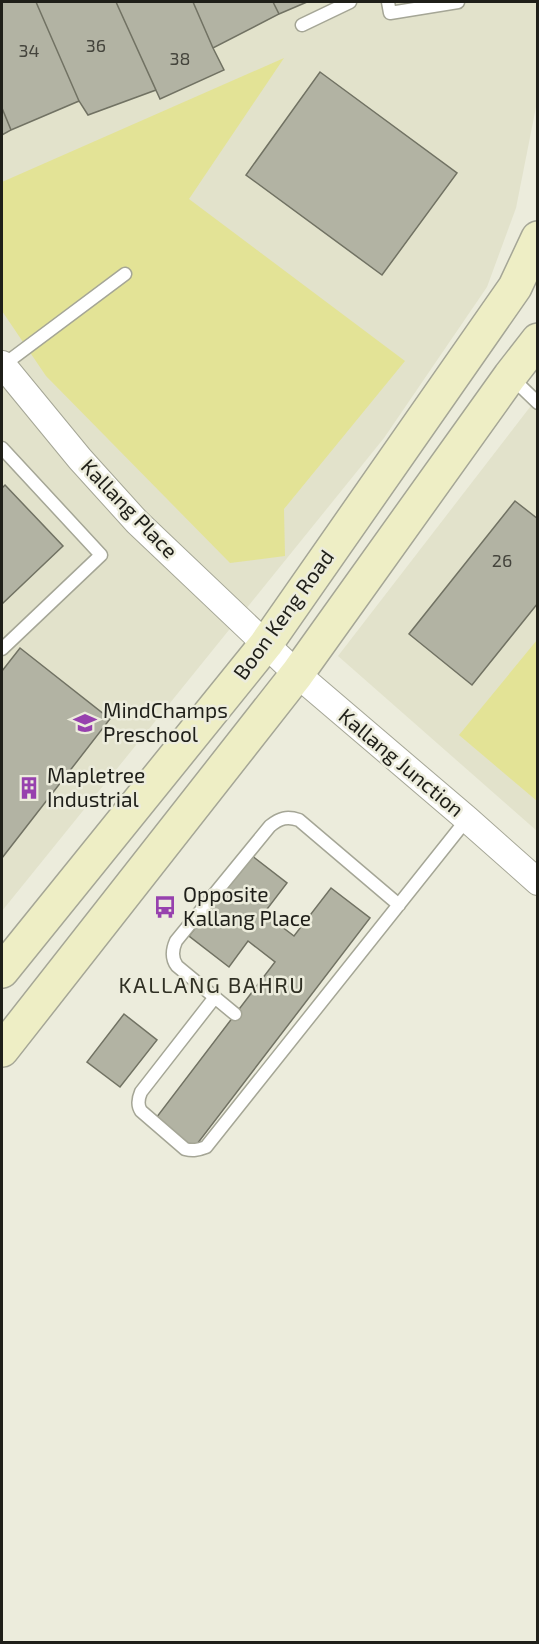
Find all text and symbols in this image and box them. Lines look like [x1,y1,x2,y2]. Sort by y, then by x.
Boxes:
house number: 36 [86,34,106,56]
house number: 34 [18,39,40,61]
house number: 38 [170,47,190,69]
street label: Kallang Place [77,453,184,563]
street label: Boon Keng Road [227,544,338,684]
house number: 26 [492,549,512,571]
place label: MindChamps Preschool [103,697,228,746]
street label: Kallang Junction [335,702,469,821]
school or university icon: MindChamps Preschool [72,710,98,736]
place label: Mapletree Industrial [47,762,145,811]
building icon: Mapletree Industrial [16,775,42,801]
place label: Opposite Kallang Place [183,881,311,930]
bus stop icon: Opposite Kallang Place [152,894,178,920]
district label: KALLANG BAHRU [119,971,306,997]

